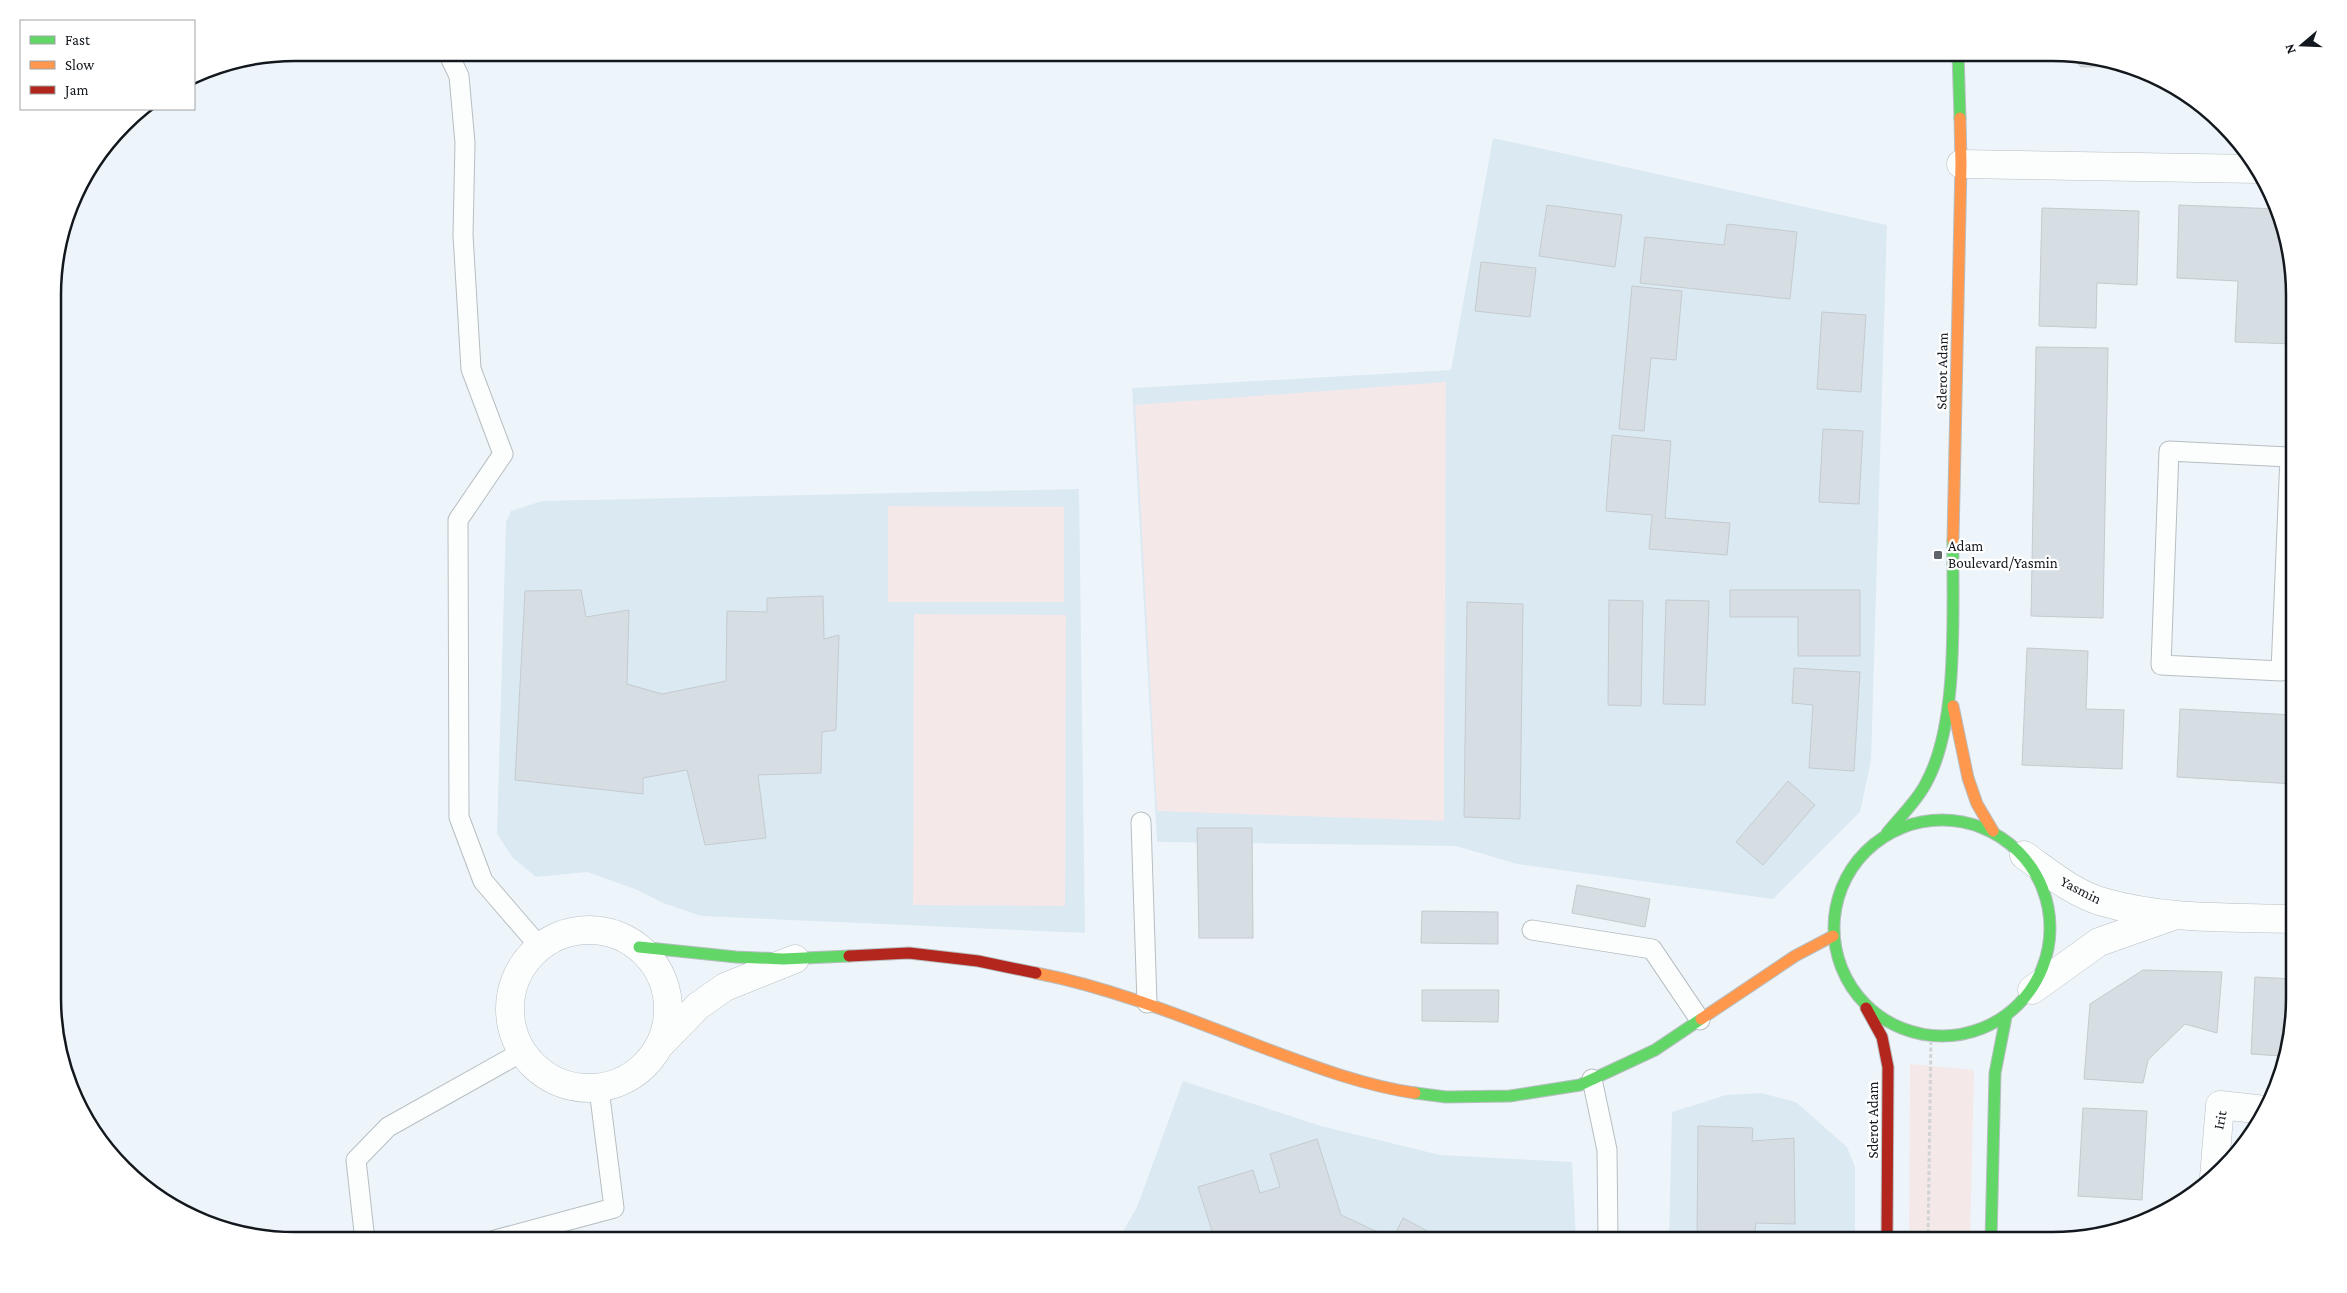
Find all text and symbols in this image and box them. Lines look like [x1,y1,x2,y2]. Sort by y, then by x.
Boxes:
legend [20,20,195,110]
north arrow [2277,20,2327,70]
text: Fast [65,32,91,48]
text: N [2280,42,2299,56]
text: Slow [65,57,95,73]
text: Jam [63,82,88,99]
street label: Sderot Adam [1933,332,1951,410]
place label: Adam Boulevard/Yasmin [1948,538,2058,571]
marker: Adam Boulevard/Yasmin [1932,549,1944,561]
street label: Yasmin [2058,873,2104,907]
street label: Sderot Adam [1865,1081,1881,1159]
street label: Irit [2210,1108,2230,1131]

